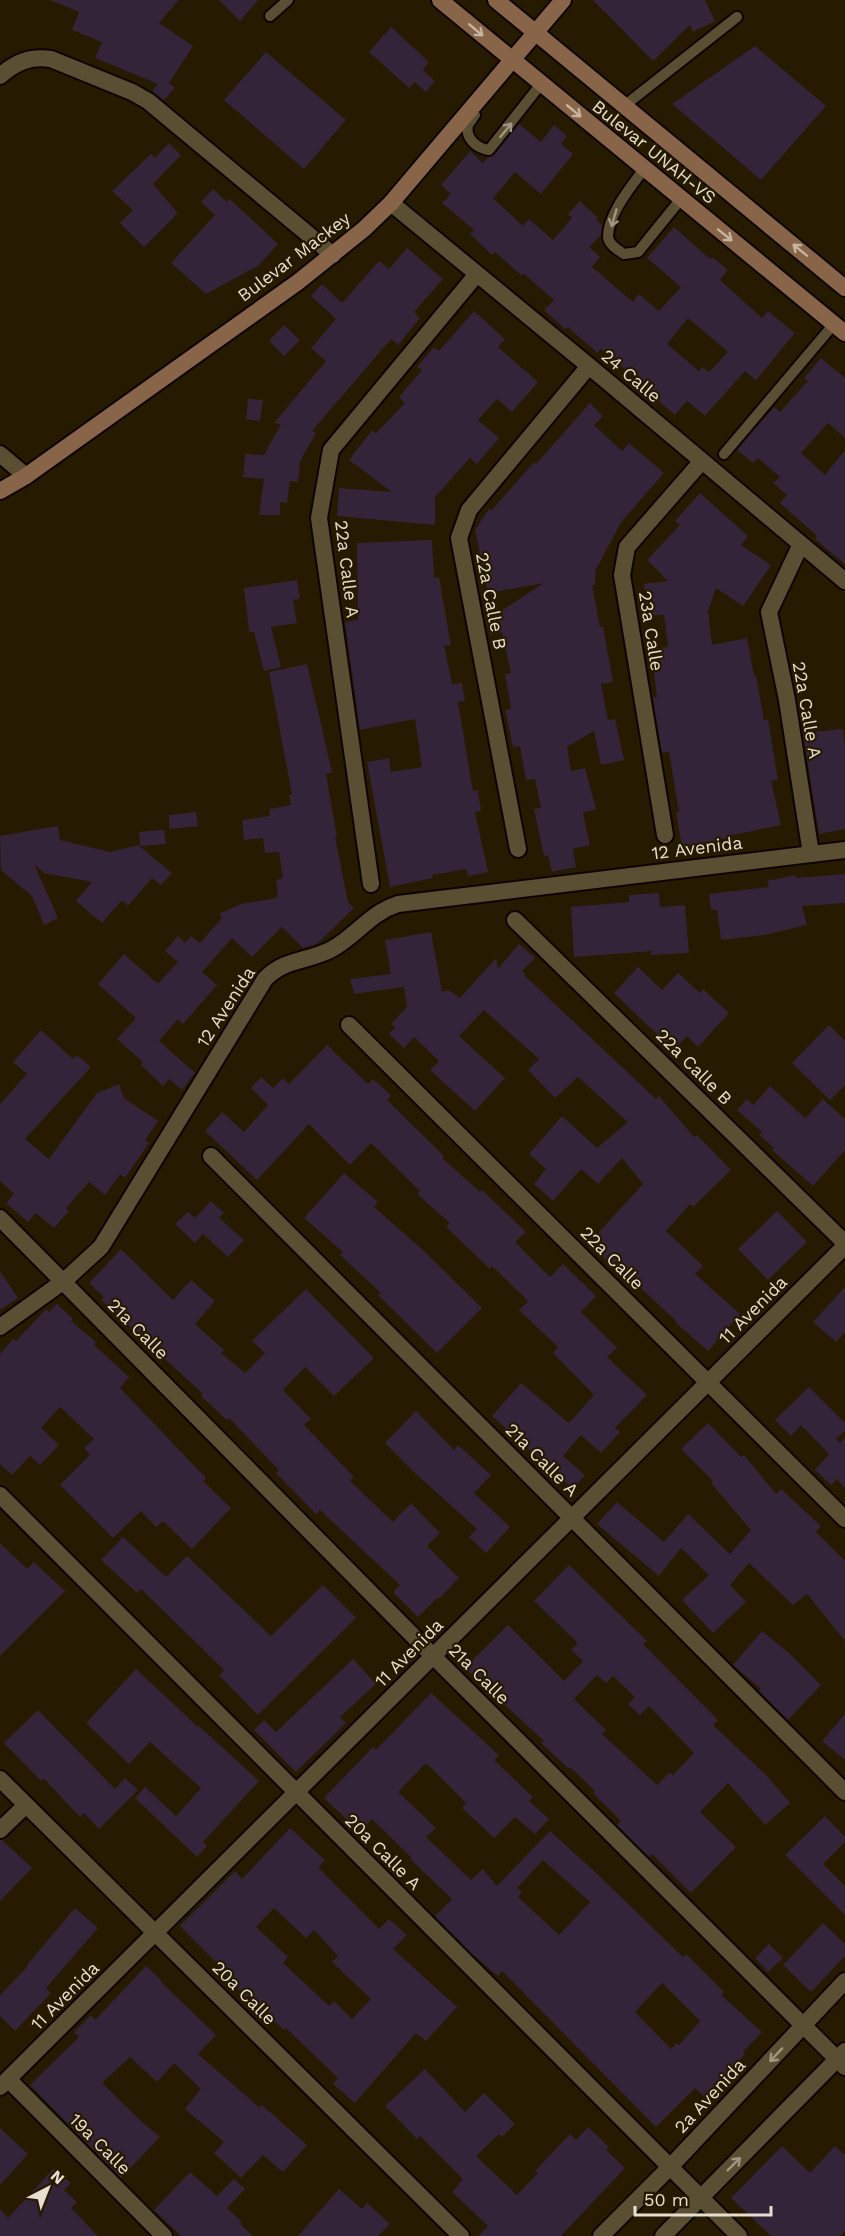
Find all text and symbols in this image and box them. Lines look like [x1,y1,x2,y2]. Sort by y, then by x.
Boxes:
one-way arrow [468,24,484,37]
street label: Bulevar UNAH-VS [588,95,720,208]
one-way arrow [566,104,581,118]
one-way arrow [500,122,513,138]
street label: Bulevar Mackey [233,207,355,306]
one-way arrow [607,209,619,228]
one-way arrow [717,228,733,241]
one-way arrow [792,244,808,257]
street label: 24 Calle [597,345,665,406]
street label: 22a Calle A [331,519,364,619]
street label: 22a Calle B [472,550,511,651]
street label: 23a Calle [635,589,668,672]
street label: 22a Calle A [789,660,826,760]
street label: 12 Avenida [650,832,744,863]
street label: 12 Avenida [192,963,259,1051]
street label: 22a Calle B [652,1024,737,1109]
street label: 22a Calle [576,1222,648,1294]
street label: 11 Avenida [714,1271,791,1348]
street label: 21a Calle [104,1294,173,1363]
street label: 21a Calle A [501,1419,583,1501]
street label: 11 Avenida [370,1614,447,1691]
street label: 21a Calle [445,1639,514,1708]
street label: 20a Calle A [341,1809,426,1894]
street label: 20a Calle [208,1956,281,2029]
street label: 11 Avenida [26,1957,103,2034]
one-way arrow [769,2047,783,2062]
street label: 2a Avenida [670,2054,749,2137]
street label: 19a Calle [65,2109,135,2179]
one-way arrow [726,2157,741,2172]
north arrow [18,2158,78,2218]
text: N [47,2166,68,2188]
scale bar [635,2179,772,2217]
text: 50 m [644,2189,689,2210]

